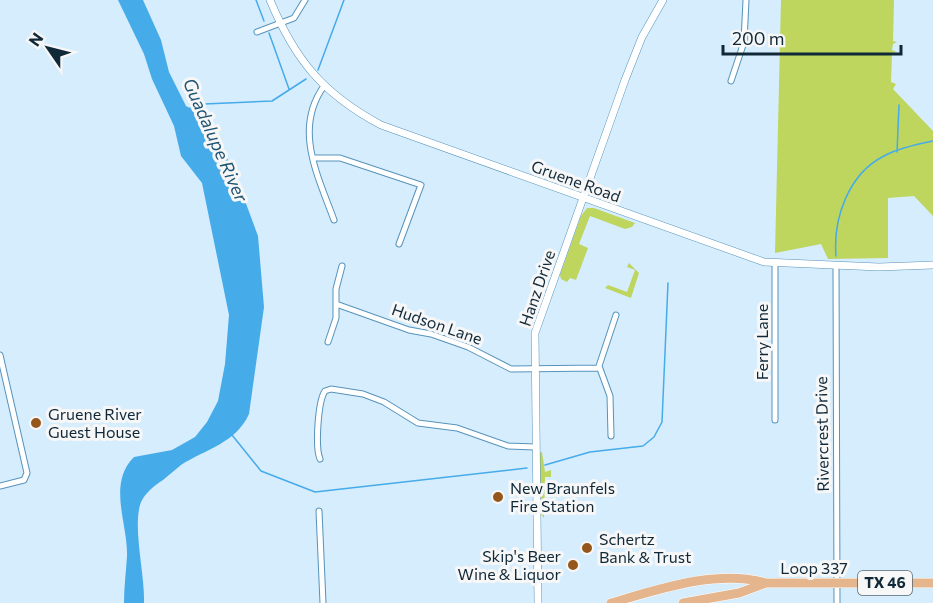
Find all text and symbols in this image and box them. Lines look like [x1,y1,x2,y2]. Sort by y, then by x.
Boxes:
north arrow [18,18,78,78]
scale bar [723,18,902,56]
text: 200 m [732,27,785,49]
text: N [24,29,47,49]
water label: Guadalupe River [179,74,253,206]
street label: Gruene Road [529,156,623,205]
street label: Hanz Drive [515,247,558,328]
street label: Hudson Lane [389,299,485,348]
street label: Ferry Lane [752,304,771,380]
street label: Rivercrest Drive [811,376,832,492]
place label: Gruene River Guest House [48,404,142,441]
marker: Gruene River Guest House [29,416,43,430]
place label: New Braunfels Fire Station [510,478,615,515]
marker: New Braunfels Fire Station [491,490,505,504]
place label: Schertz Bank & Trust [599,529,692,566]
marker: Schertz Bank & Trust [580,541,594,555]
place label: Skip's Beer Wine & Liquor [458,546,562,583]
marker: Skip's Beer Wine & Liquor [566,558,580,572]
street label: Loop 337 [780,558,848,577]
road number: TX 46 [858,571,912,595]

